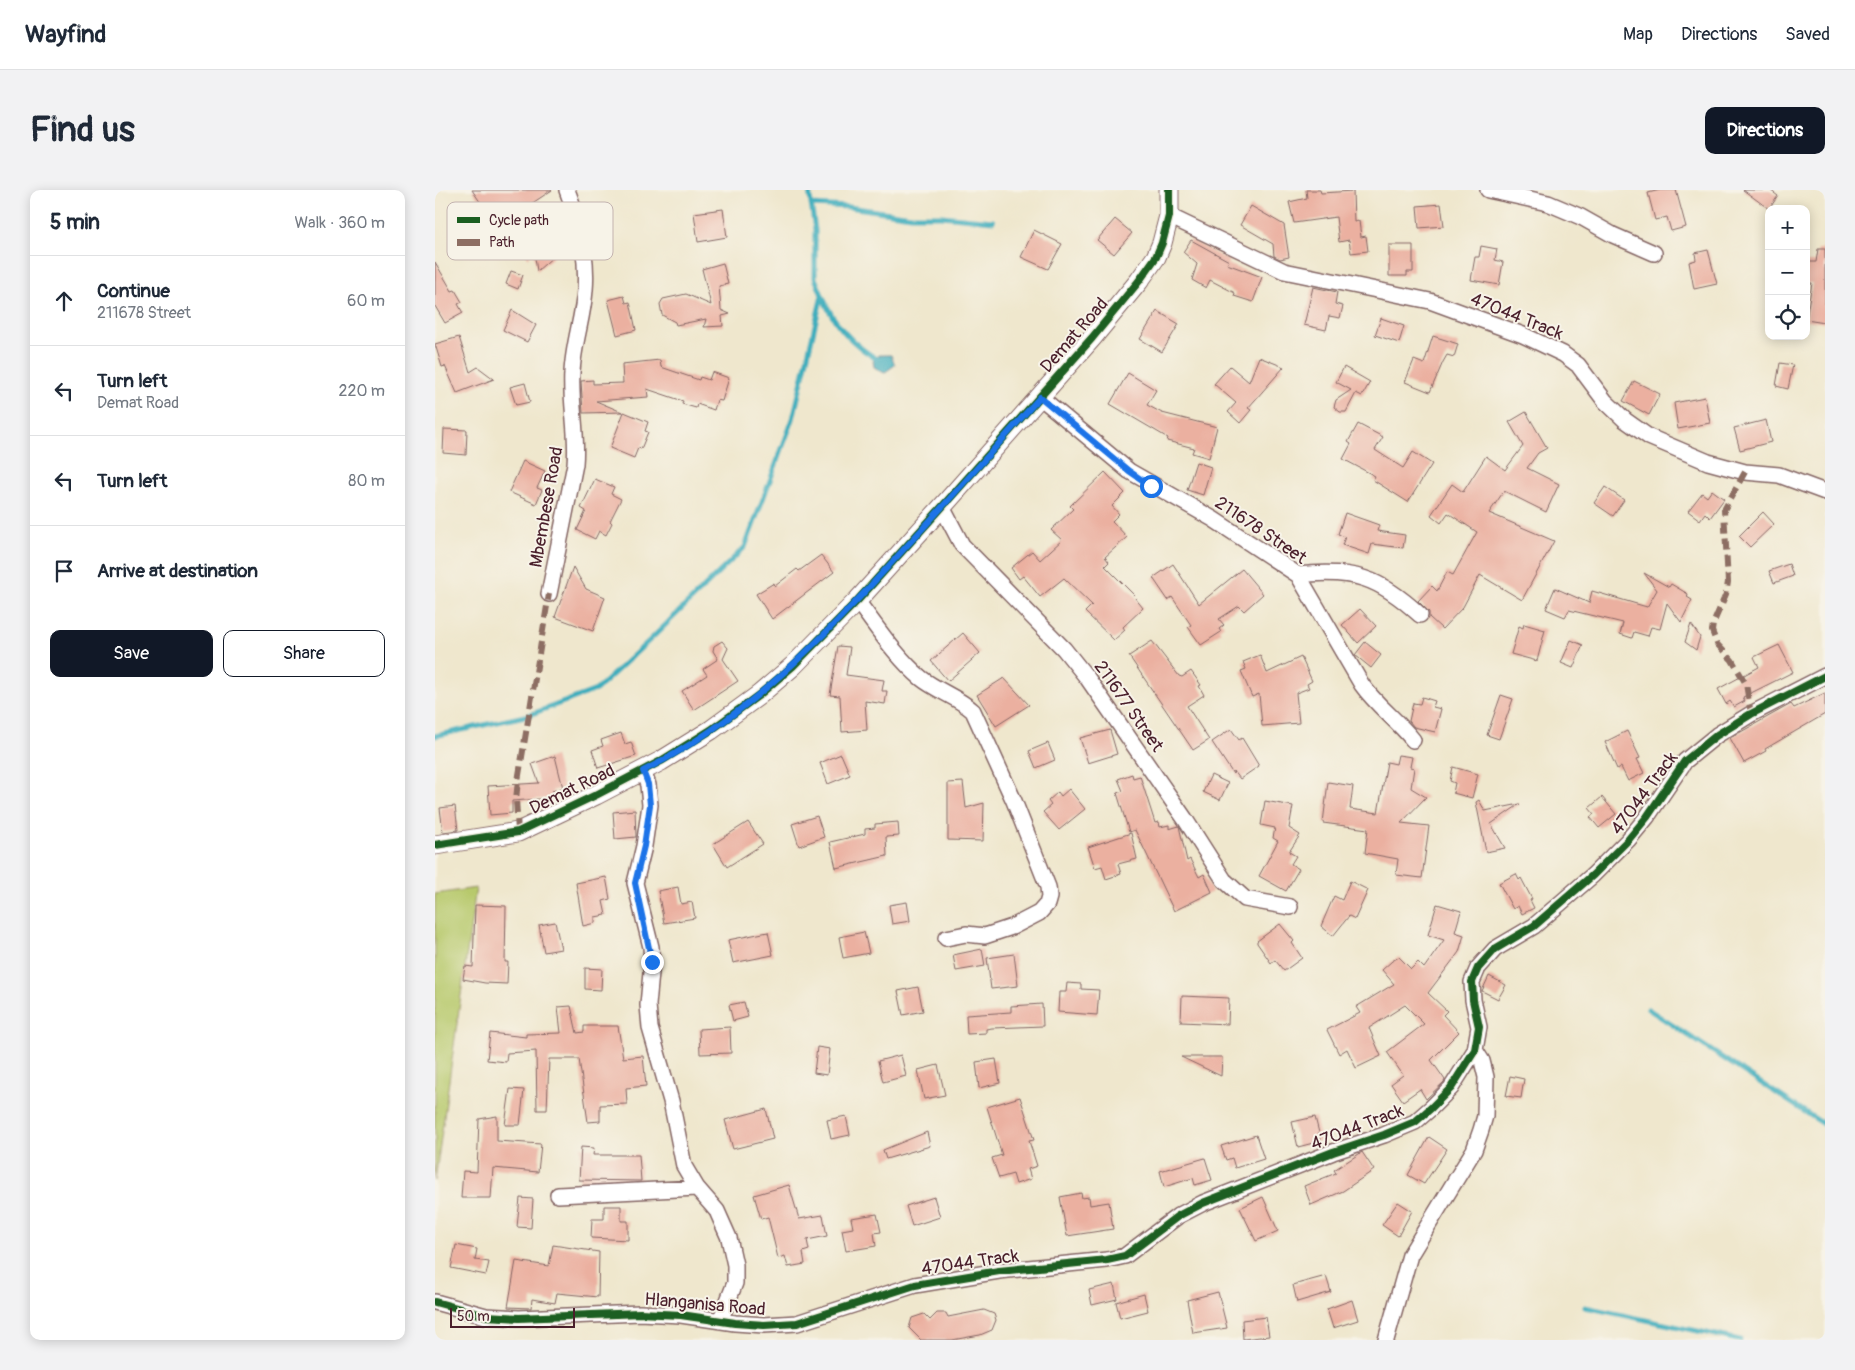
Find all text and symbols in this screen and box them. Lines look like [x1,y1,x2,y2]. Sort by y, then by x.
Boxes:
text: Wayfind [25,20,106,49]
text: Map [1623,23,1653,46]
text: Directions [1681,23,1757,46]
text: Saved [1785,23,1830,46]
button: Directions [1705,107,1825,154]
text: Find us [30,108,135,152]
legend [447,202,613,260]
map controls [1765,205,1810,340]
button: + [1765,205,1810,250]
text: 5 min [50,209,100,236]
text: Cycle path [489,212,549,229]
text: Walk · 360 m [294,213,385,233]
text: Path [489,234,514,251]
button: − [1765,250,1810,295]
text: Continue [97,279,170,303]
icon: ahead [50,287,78,315]
street label: 47044 Track [1467,287,1567,346]
text: 60 m [347,291,385,311]
street label: Demat Road [1035,293,1113,378]
button: locate [1765,295,1810,340]
text: 211678 Street [97,303,191,323]
text: Turn left [97,369,167,393]
icon: left [50,377,78,405]
text: 220 m [339,381,385,401]
text: Demat Road [97,393,179,413]
street label: Mbembese Road [525,445,568,569]
icon: left [50,467,78,495]
text: Turn left [97,469,167,493]
text: 80 m [348,471,385,491]
route start [1140,475,1163,498]
street label: 211678 Street [1210,491,1312,570]
icon: arrive [50,557,78,585]
text: Arrive at destination [97,559,258,583]
button: Save [50,630,213,677]
button: Share [223,630,385,677]
street label: 211677 Street [1089,656,1169,757]
street label: 47044 Track [1606,747,1683,839]
street label: Demat Road [526,759,619,820]
route end [641,951,664,974]
street label: 47044 Track [1307,1099,1407,1156]
street label: 47044 Track [920,1244,1021,1281]
street label: Hlanganisa Road [643,1288,767,1321]
scale bar [450,1305,575,1328]
text: 50 m [457,1308,490,1325]

